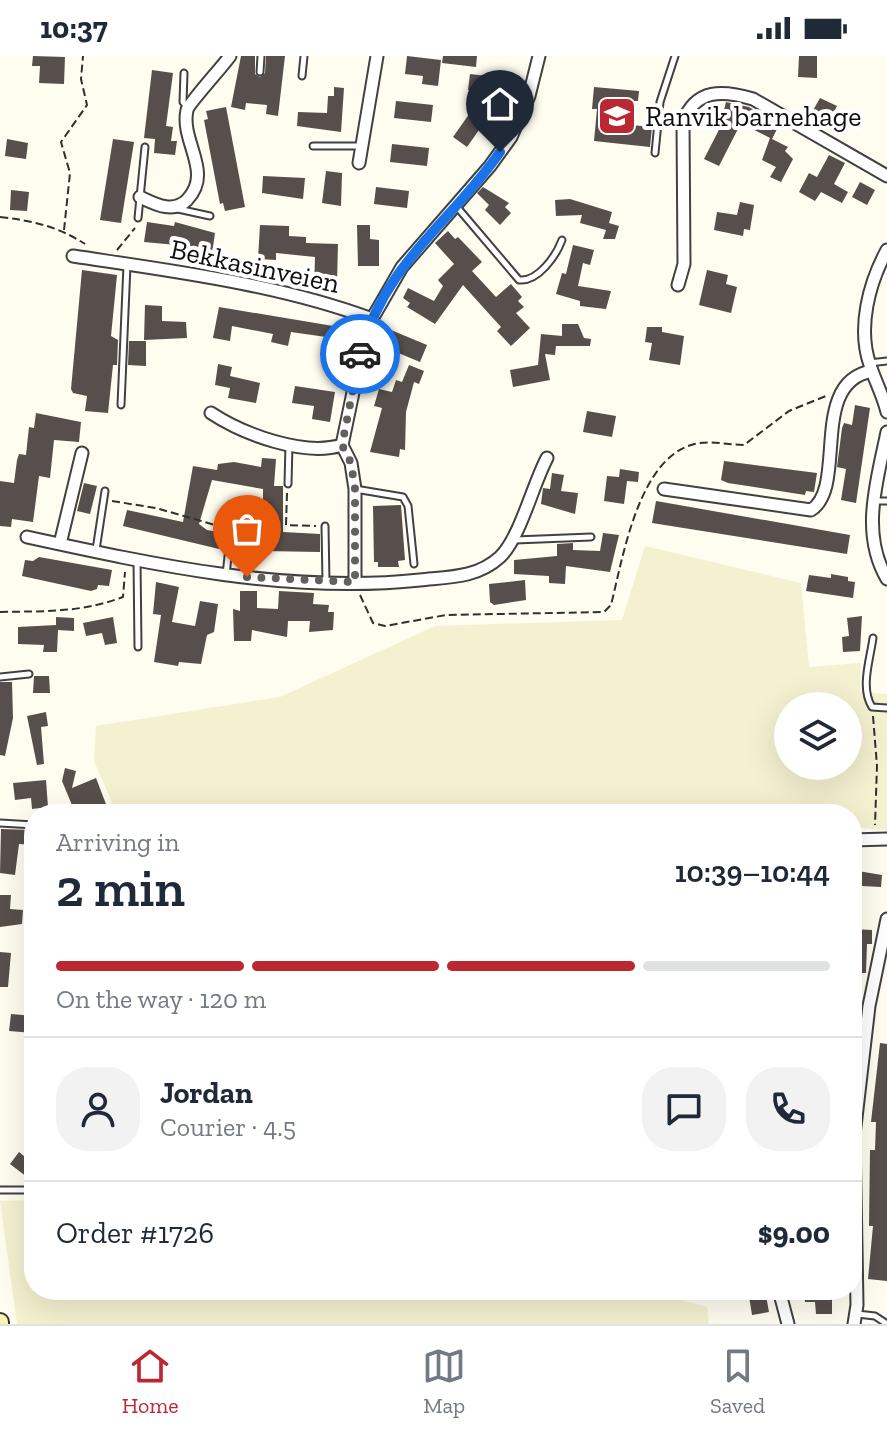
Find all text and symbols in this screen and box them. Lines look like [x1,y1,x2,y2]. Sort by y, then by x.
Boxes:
text: 10:37 [40,10,108,46]
pin [466,70,534,152]
icon: home [478,82,522,126]
school or university icon: Ranvik barnehage [596,95,638,137]
place label: Ranvik barnehage [645,100,861,133]
street label: Bekkasinveien [167,232,343,300]
courier [320,314,400,394]
icon: car [338,332,382,376]
pin [213,495,281,577]
icon: bag [225,507,269,551]
map controls [774,692,862,780]
button: layers [774,692,862,780]
text: Arriving in [56,826,179,858]
text: 10:39–10:44 [675,854,830,890]
text: 2 min [56,857,185,919]
text: On the way · 120 m [56,983,266,1015]
button: person [56,1067,140,1151]
button: chat [642,1067,726,1151]
button: phone [746,1067,830,1151]
text: Jordan [160,1075,253,1111]
text: Courier · 4.5 [160,1111,296,1143]
text: Order #1726 [56,1215,214,1251]
text: $9.00 [758,1215,830,1251]
tab: Home [122,1344,179,1419]
tab: Map [422,1344,466,1419]
tab: Saved [710,1344,765,1419]

